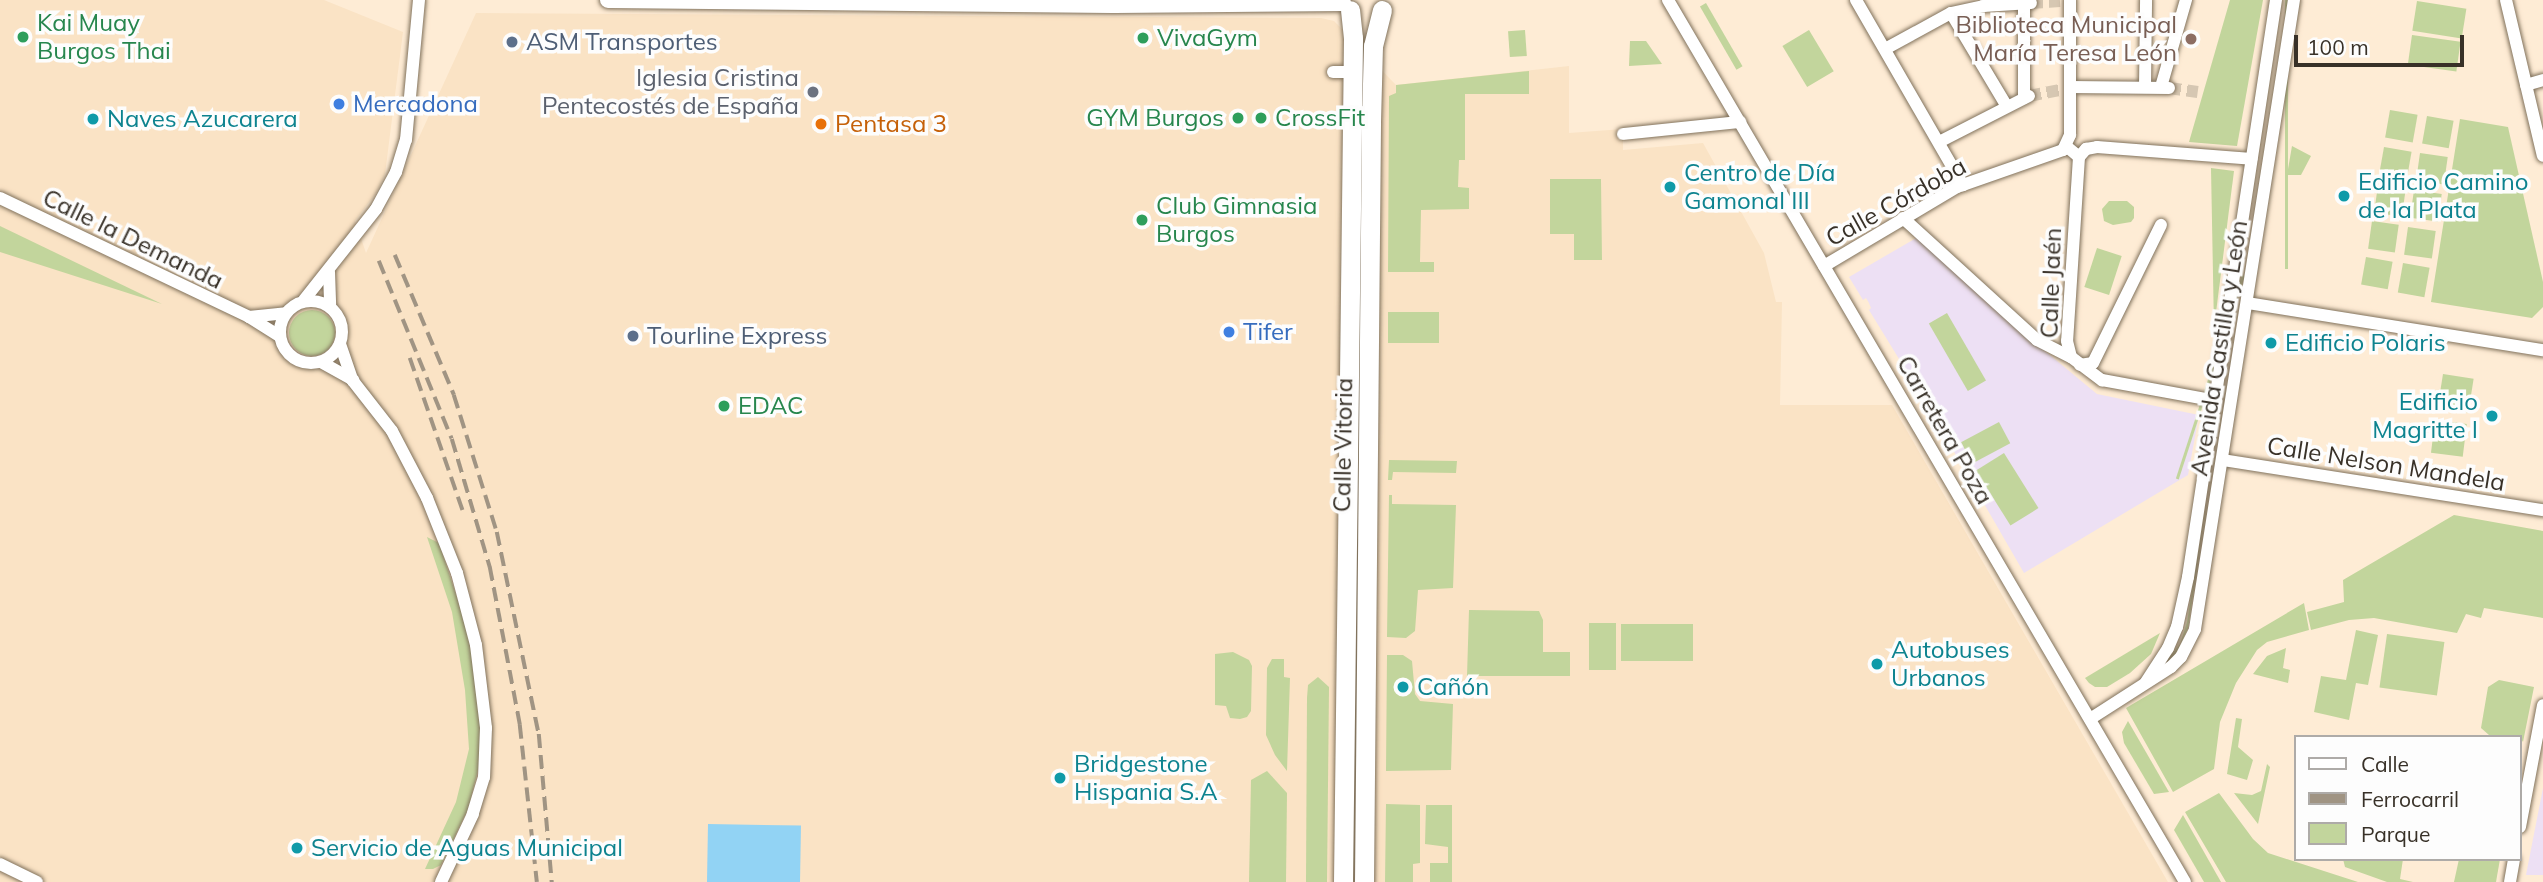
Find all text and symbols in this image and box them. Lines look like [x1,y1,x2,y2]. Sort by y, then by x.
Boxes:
place label: Kai Muay Burgos Thai [37,9,171,65]
place label: Biblioteca Municipal María Teresa León [1955,11,2177,67]
scale bar [2298,21,2468,65]
place label: VivaGym [1157,24,1258,52]
place label: ASM Transportes [526,28,718,56]
marker: Kai Muay Burgos Thai [15,29,31,45]
marker: VivaGym [1135,30,1151,46]
marker: Biblioteca Municipal María Teresa León [2183,31,2199,47]
marker: ASM Transportes [504,34,520,50]
text: 100 m [2307,34,2369,60]
place label: Iglesia Cristina Pentecostés de España [542,64,799,120]
marker: Iglesia Cristina Pentecostés de España [805,84,821,100]
place label: Mercadona [353,90,478,118]
marker: Mercadona [331,96,347,112]
place label: GYM Burgos [1086,104,1224,132]
place label: CrossFit [1275,104,1365,132]
place label: Naves Azucarera [107,105,298,133]
place label: Pentasa 3 [835,110,947,138]
marker: GYM Burgos [1230,110,1246,126]
marker: CrossFit [1253,110,1269,126]
marker: Naves Azucarera [85,111,101,127]
marker: Pentasa 3 [813,116,829,132]
street label: Calle Córdoba [1821,152,1971,252]
place label: Centro de Día Gamonal III [1684,159,1835,215]
place label: Edificio Camino de la Plata [2358,168,2528,224]
marker: Centro de Día Gamonal III [1662,179,1678,195]
street label: Calle la Demanda [38,183,228,295]
marker: Edificio Camino de la Plata [2336,188,2352,204]
place label: Club Gimnasia Burgos [1156,192,1317,248]
marker: Club Gimnasia Burgos [1134,212,1150,228]
street label: Avenida Castilla y León [2185,218,2253,478]
street label: Calle Jaén [2035,227,2067,339]
place label: Tifer [1243,318,1293,346]
place label: Tourline Express [647,322,828,350]
marker: Tifer [1221,324,1237,340]
marker: Tourline Express [625,328,641,344]
place label: Edificio Polaris [2285,329,2446,357]
marker: Edificio Polaris [2263,335,2279,351]
street label: Carretera Poza [1891,351,1999,509]
street label: Calle Vitoria [1327,378,1359,512]
place label: Edificio Magritte I [2372,388,2478,444]
place label: EDAC [738,392,804,420]
marker: EDAC [716,398,732,414]
marker: Edificio Magritte I [2484,408,2500,424]
street label: Calle Nelson Mandela [2265,431,2507,497]
place label: Autobuses Urbanos [1891,636,2010,692]
marker: Autobuses Urbanos [1869,656,1885,672]
place label: Cañón [1417,673,1489,701]
marker: Cañón [1395,679,1411,695]
legend [2294,735,2522,861]
place label: Bridgestone Hispania S.A [1074,750,1218,806]
text: Calle [2361,751,2409,777]
marker: Bridgestone Hispania S.A [1052,770,1068,786]
text: Ferrocarril [2361,786,2459,812]
text: Parque [2361,821,2430,847]
place label: Servicio de Aguas Municipal [311,834,623,862]
marker: Servicio de Aguas Municipal [289,840,305,856]

